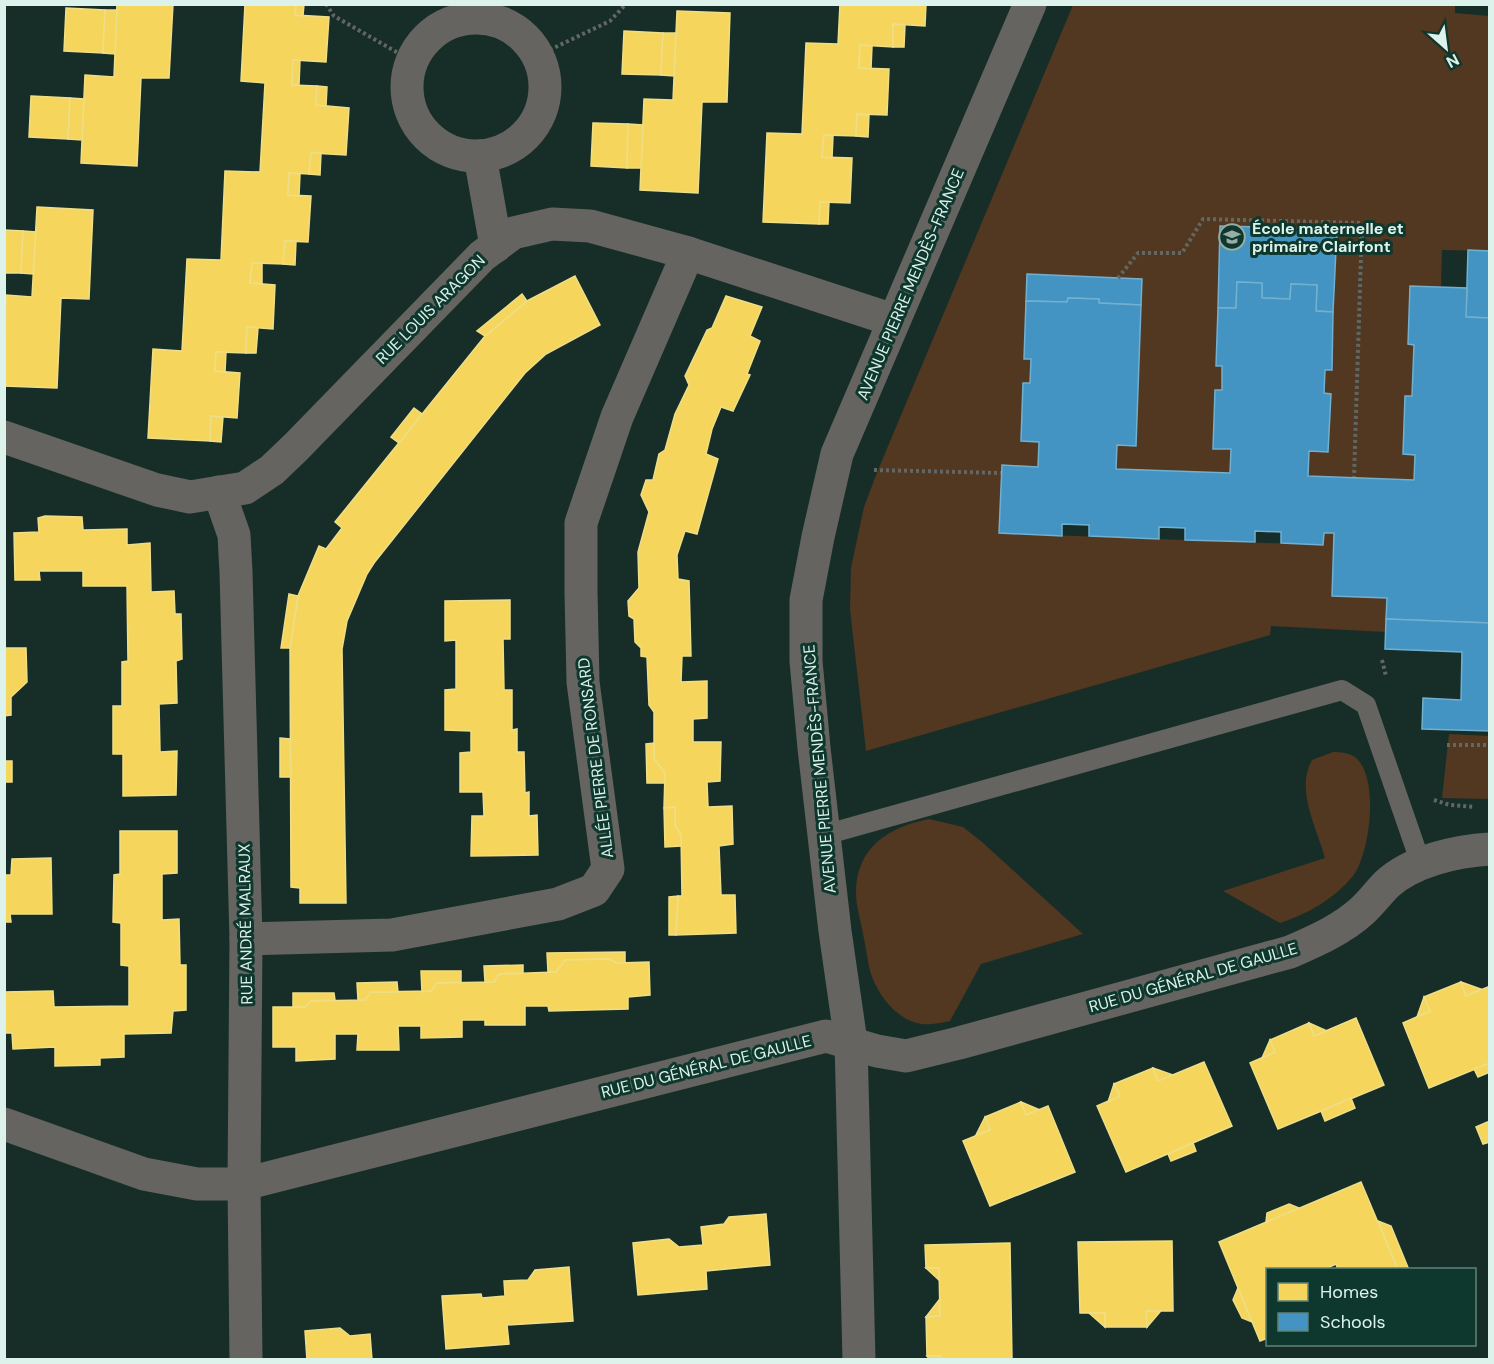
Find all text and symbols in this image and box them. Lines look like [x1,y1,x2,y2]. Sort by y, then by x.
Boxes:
north arrow [1416,18,1476,78]
text: N [1443,49,1463,73]
street label: AVENUE PIERRE MENDÈS-FRANCE [852,165,969,403]
place label: École maternelle et primaire Clairfont [1252,218,1404,257]
school or university icon: École maternelle et primaire Clairfont [1217,222,1247,252]
street label: RUE LOUIS ARAGON [371,250,490,369]
street label: AVENUE PIERRE MENDÈS-FRANCE [798,644,841,894]
street label: ALLÉE PIERRE DE RONSARD [573,656,618,859]
street label: RUE ANDRÉ MALRAUX [234,843,257,1005]
street label: RUE DU GÉNÉRAL DE GAULLE [1086,938,1300,1017]
street label: RUE DU GÉNÉRAL DE GAULLE [599,1030,813,1103]
legend [1266,1268,1476,1346]
text: Homes [1320,1280,1378,1304]
text: Schools [1320,1310,1385,1334]

